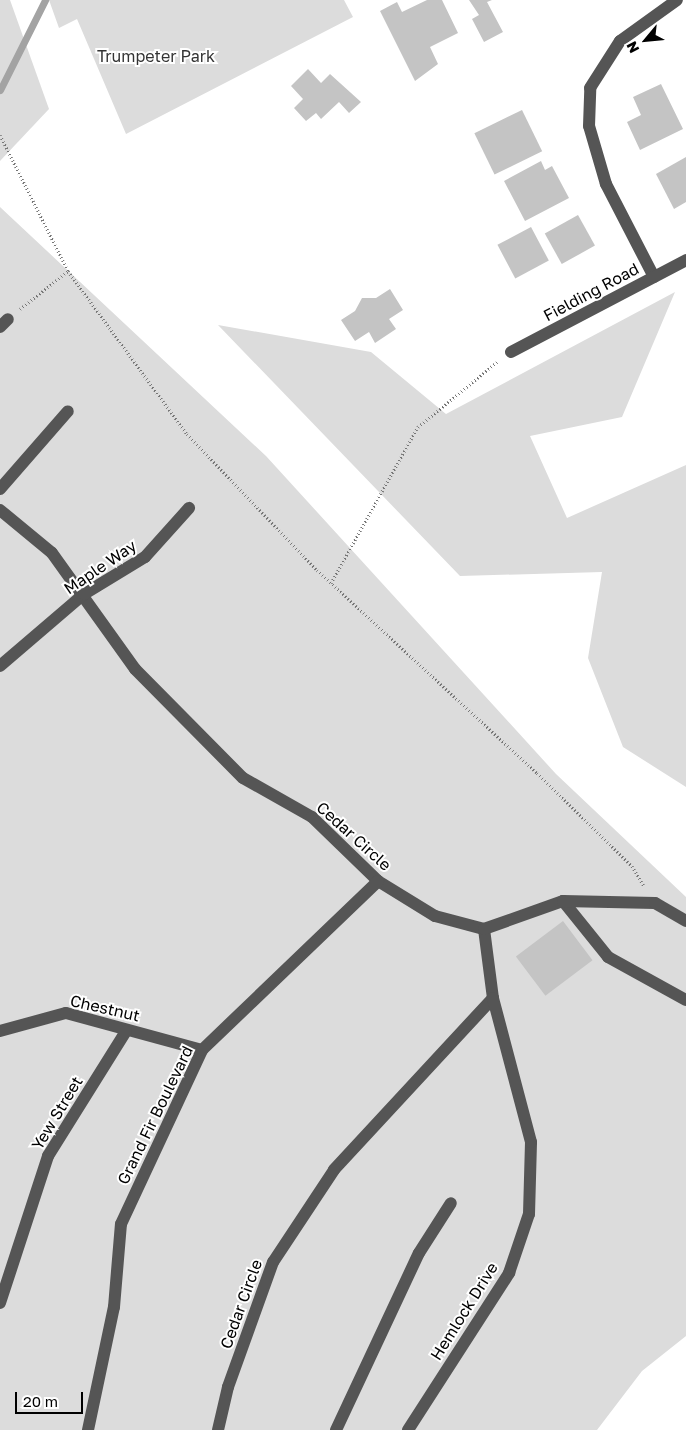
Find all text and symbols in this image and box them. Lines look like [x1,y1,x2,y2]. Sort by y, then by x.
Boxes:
north arrow [621,15,671,65]
text: N [622,39,642,56]
park label: Trumpeter Park [97,46,215,66]
street label: Fielding Road [540,259,642,325]
street label: Maple Way [60,536,140,598]
street label: Cedar Circle [313,798,395,874]
street label: Chestnut [68,991,142,1025]
street label: Grand Fir Boulevard [113,1043,197,1187]
street label: Yew Street [28,1073,86,1153]
street label: Cedar Circle [216,1257,266,1351]
street label: Hemlock Drive [426,1259,502,1363]
scale bar [18,1382,85,1414]
text: 20 m [23,1392,58,1410]

